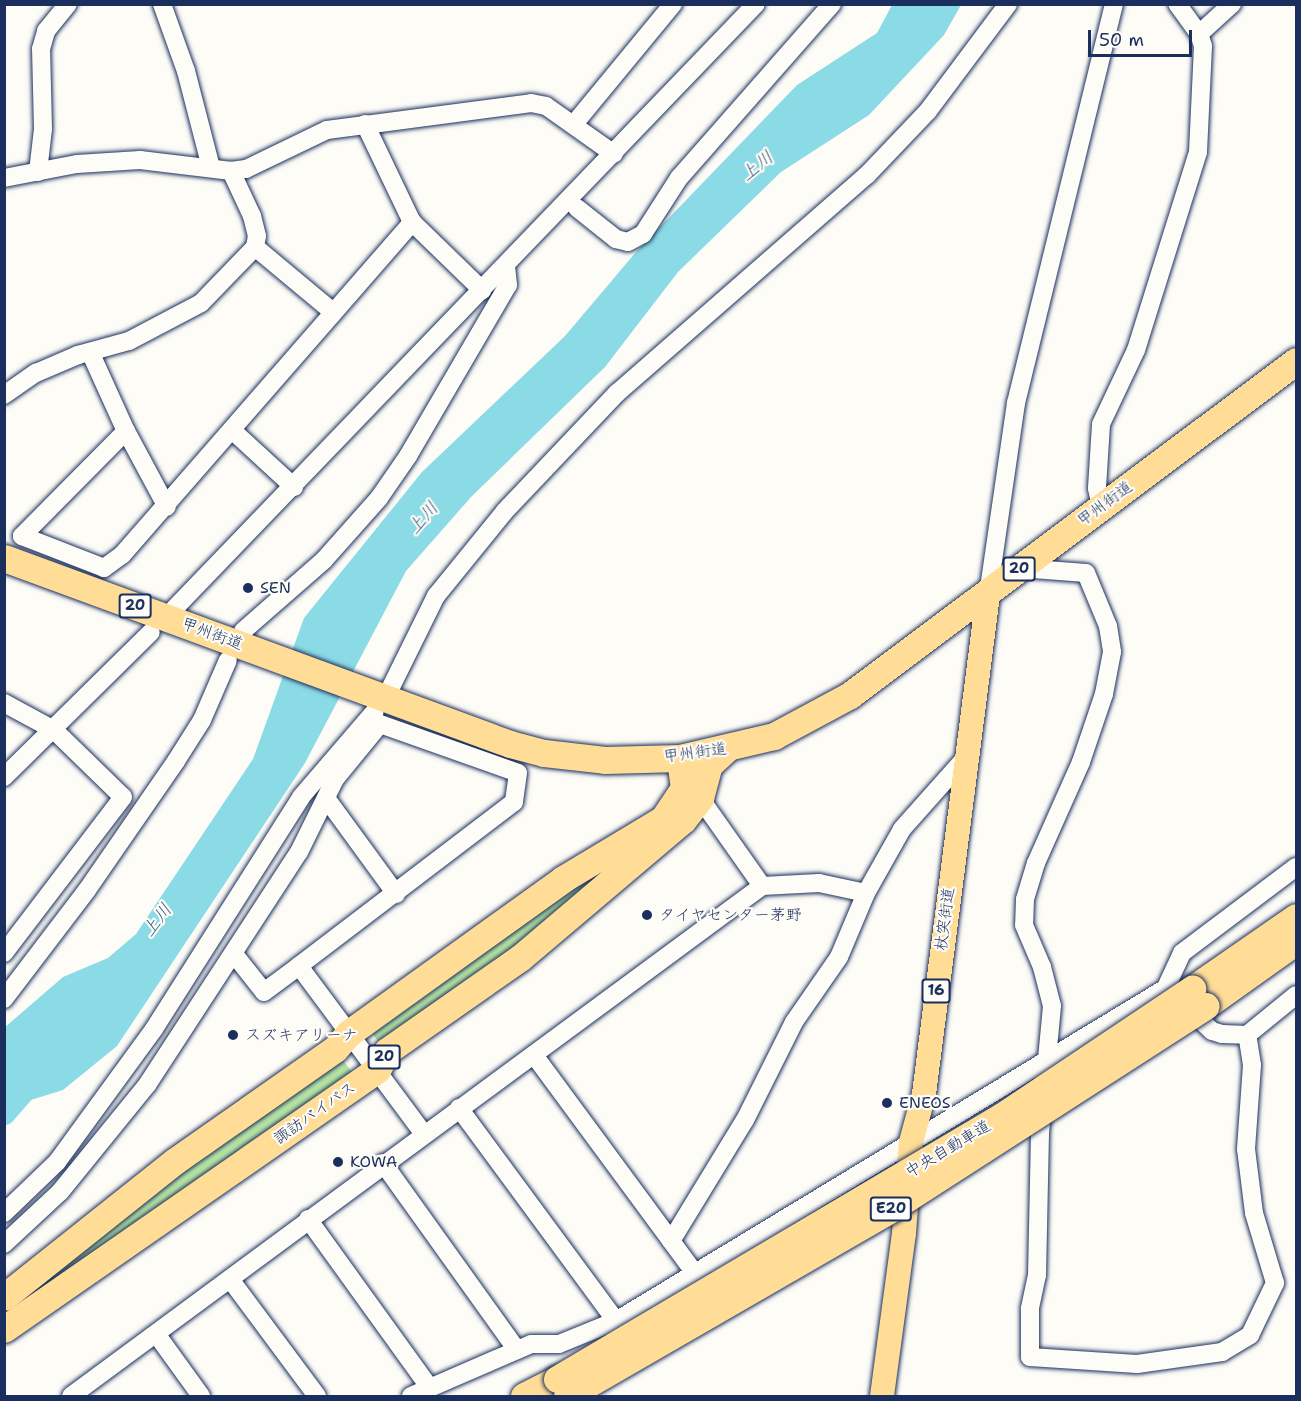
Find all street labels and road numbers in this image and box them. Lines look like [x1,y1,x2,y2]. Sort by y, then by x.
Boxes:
street label: 甲州街道 [1074,477,1136,531]
road number: 20 [1002,557,1036,581]
road number: 20 [118,594,152,618]
street label: 甲州街道 [179,614,245,654]
street label: 甲州街道 [662,739,728,767]
street label: 杖突街道 [932,886,958,952]
road number: 16 [921,979,951,1003]
road number: 20 [368,1045,400,1069]
street label: 諏訪バイパス [270,1078,360,1148]
street label: 中央自動車道 [902,1116,994,1182]
road number: E20 [868,1197,914,1221]

